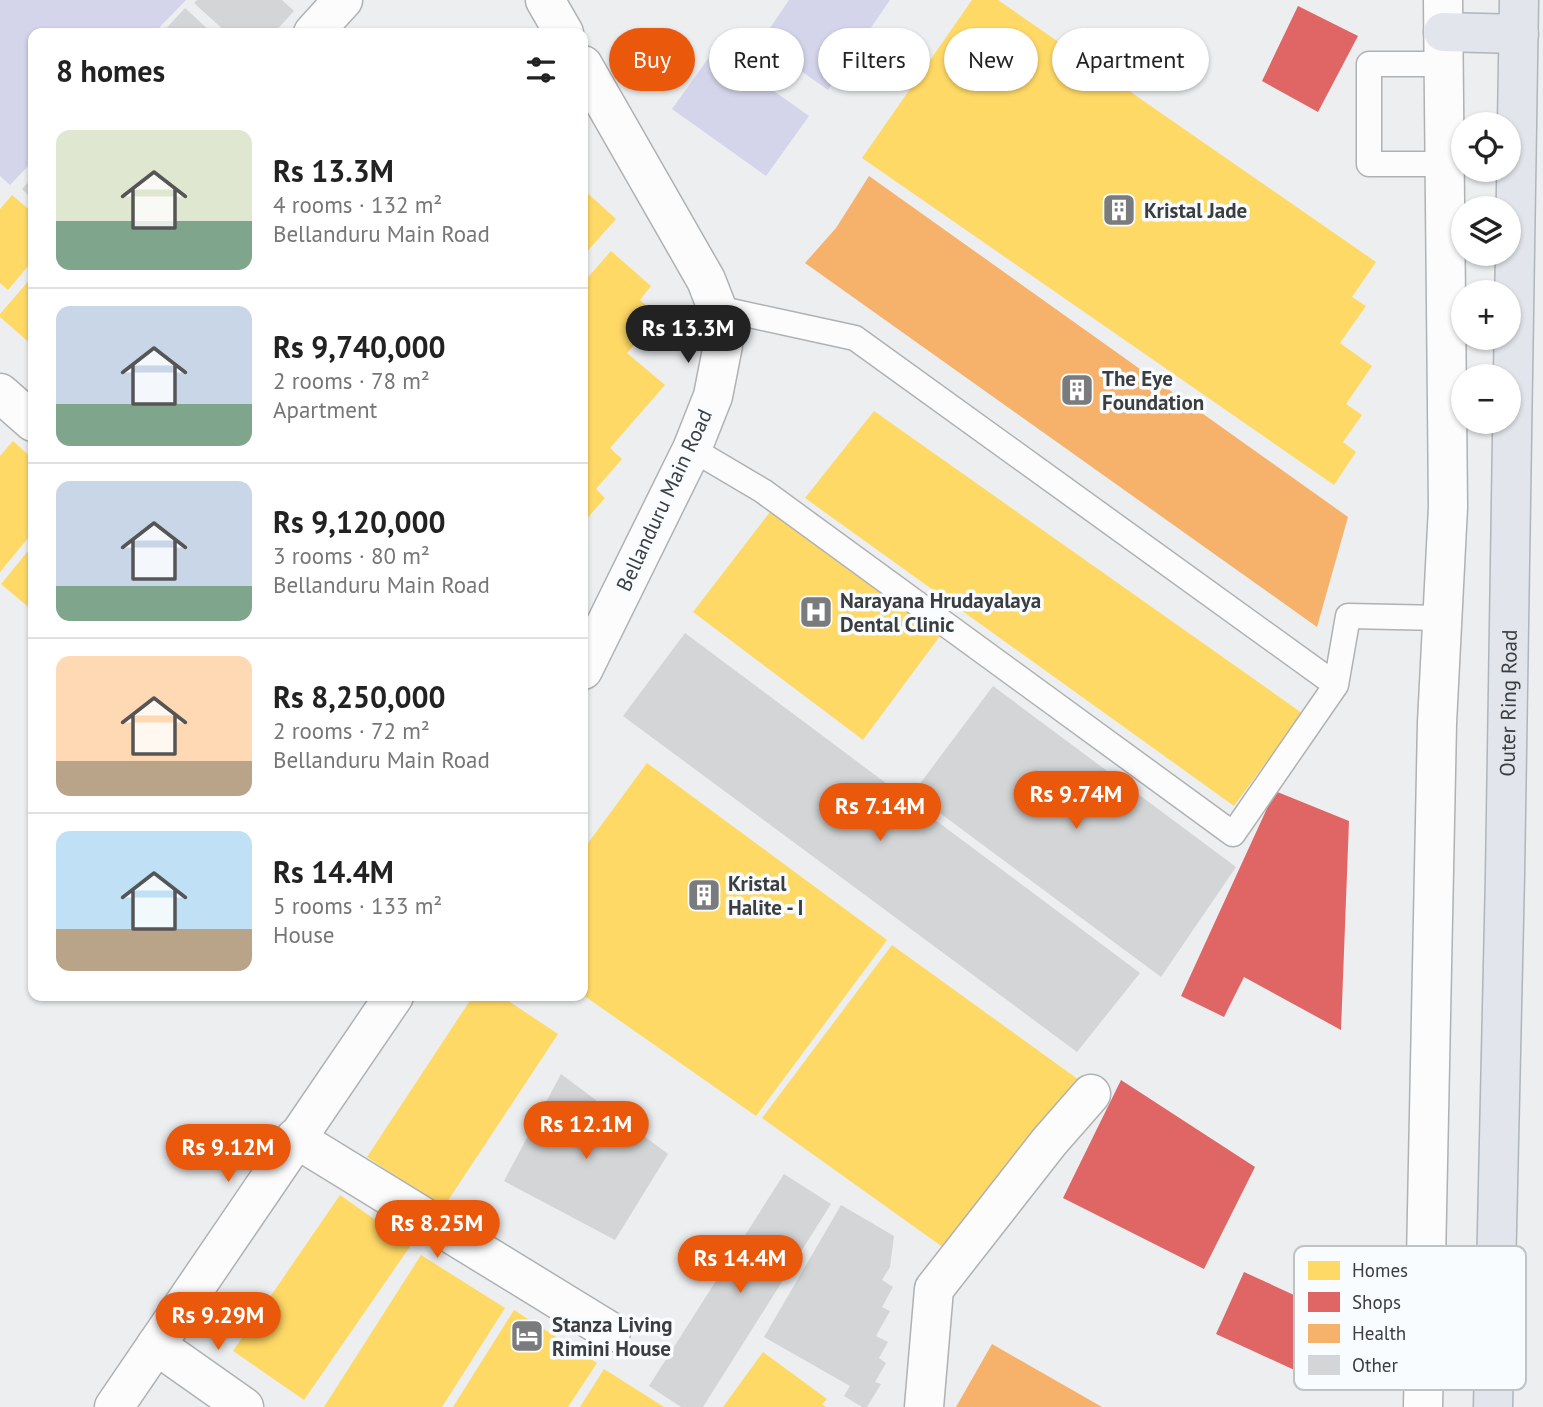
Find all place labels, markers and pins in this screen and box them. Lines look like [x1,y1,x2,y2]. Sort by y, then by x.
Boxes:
building icon: Kristal Jade [1100,191,1138,229]
place label: Kristal Jade [1144,197,1247,224]
pin: Rs 13.3M [616,306,760,365]
place label: The Eye Foundation [1102,365,1204,416]
building icon: The Eye Foundation [1058,371,1096,409]
place label: Narayana Hrudayalaya Dental Clinic [840,587,1041,638]
hospital icon: Narayana Hrudayalaya Dental Clinic [797,593,835,631]
pin: Rs 9.74M [1004,772,1148,831]
pin: Rs 7.14M [808,784,952,843]
place label: Kristal Halite - I [728,870,803,921]
building icon: Kristal Halite - I [685,876,723,914]
pin: Rs 12.1M [514,1102,658,1161]
pin: Rs 9.12M [156,1124,300,1184]
pin: Rs 8.25M [365,1200,509,1260]
pin: Rs 14.4M [668,1236,812,1295]
pin: Rs 9.29M [146,1292,290,1352]
place label: Stanza Living Rimini House [552,1311,672,1362]
hotel icon: Stanza Living Rimini House [508,1317,546,1355]

